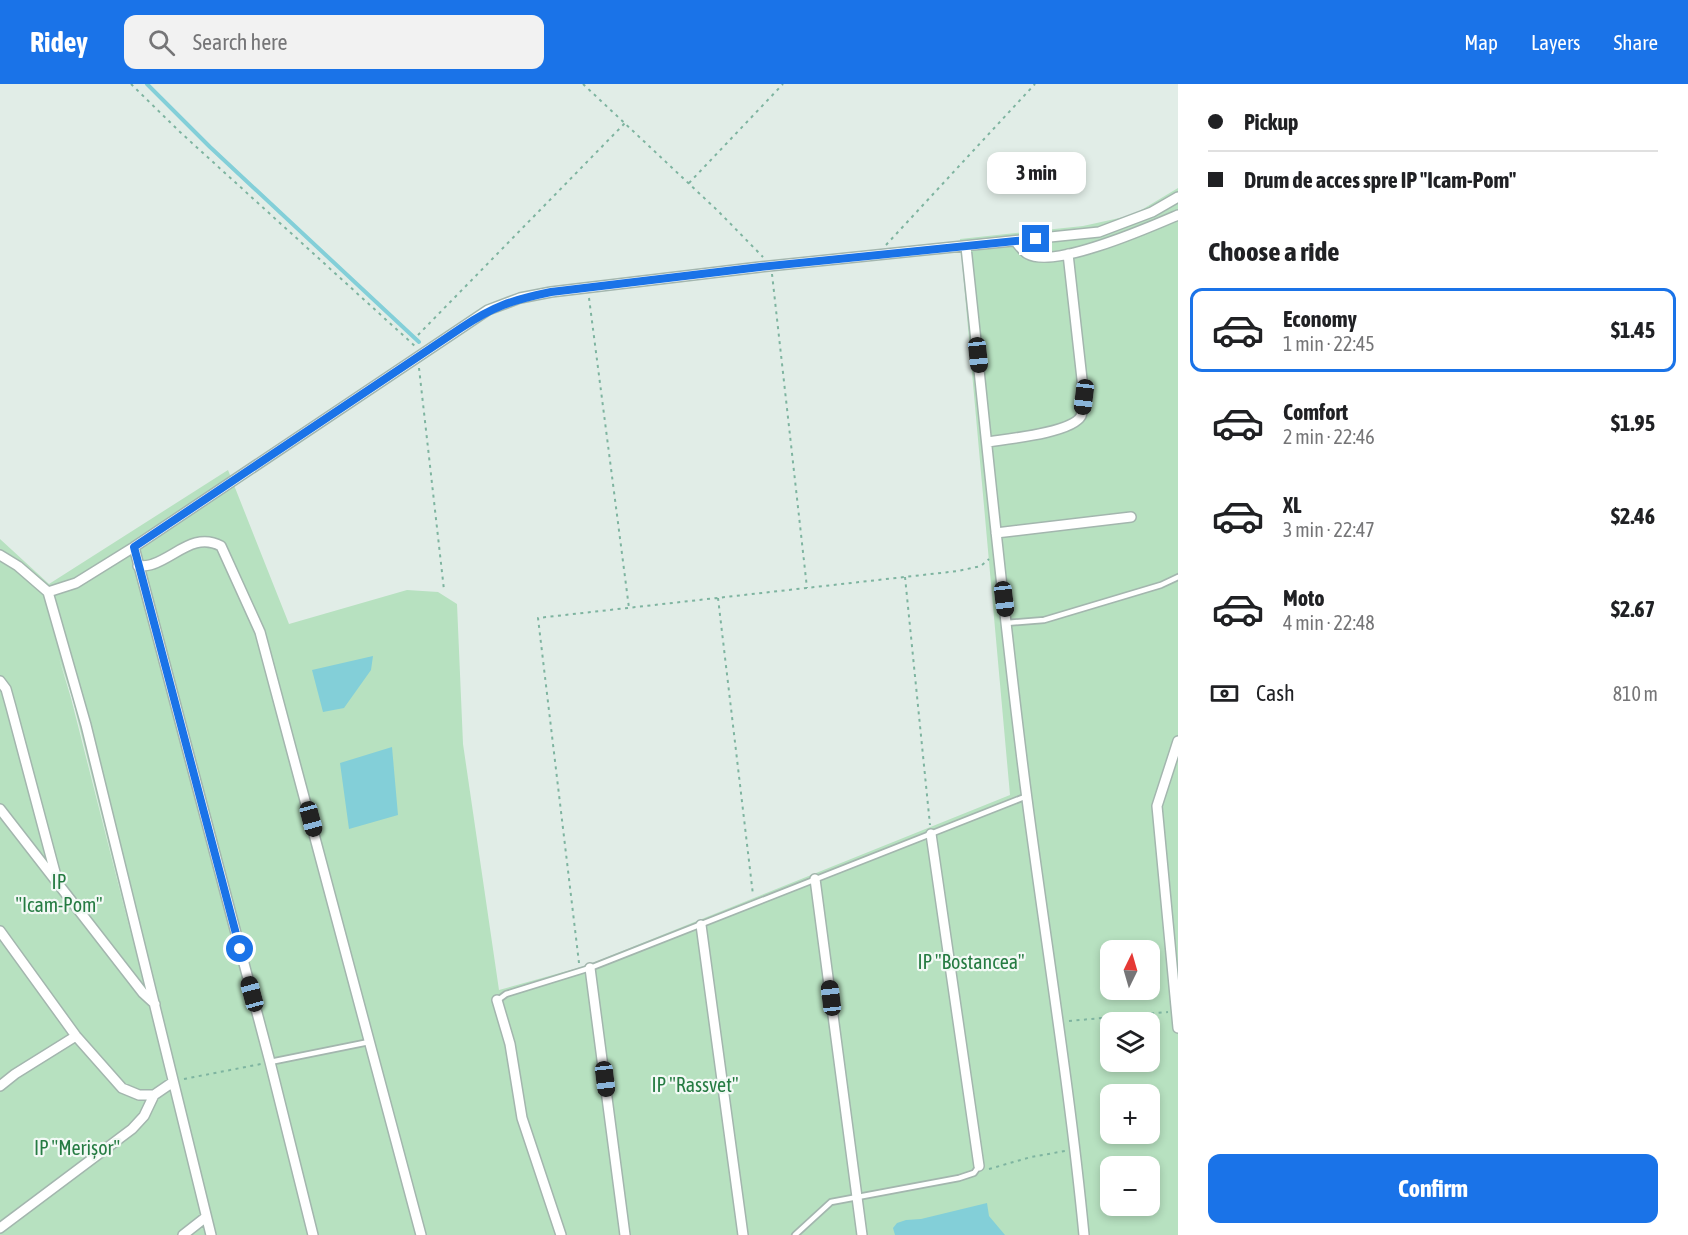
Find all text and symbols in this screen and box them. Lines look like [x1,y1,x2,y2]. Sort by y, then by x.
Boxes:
search box [124,15,544,69]
text: Ridey [30,26,88,58]
icon: search [145,26,178,59]
text: Search here [193,29,288,55]
text: Map [1464,30,1498,54]
text: Layers [1531,30,1581,54]
text: Share [1614,30,1658,54]
text: Pickup [1244,109,1299,135]
callout: 3 min [986,152,1086,194]
text: 3 min [1016,161,1057,184]
text: Drum de acces spre IP "Icam-Pom" [1244,167,1516,193]
route end [1022,225,1049,252]
text: Choose a ride [1208,236,1340,267]
icon: car [1211,303,1265,357]
text: Economy [1283,306,1357,332]
text: $1.45 [1611,317,1655,343]
text: 1 min · 22:45 [1283,332,1375,355]
car [967,336,989,374]
car [1073,378,1095,416]
icon: car [1211,396,1265,450]
text: Comfort [1283,399,1348,425]
text: $1.95 [1611,410,1655,436]
text: 2 min · 22:46 [1283,425,1375,448]
icon: car [1211,489,1265,543]
text: XL [1283,492,1301,518]
text: $2.46 [1611,503,1655,529]
text: 3 min · 22:47 [1283,518,1375,541]
car [993,580,1015,618]
icon: car [1211,582,1265,636]
text: Moto [1283,585,1325,611]
text: $2.67 [1611,596,1655,622]
text: 4 min · 22:48 [1283,611,1375,634]
icon: cash [1208,677,1241,710]
text: Cash [1256,680,1295,706]
text: 810 m [1613,682,1658,705]
car [298,799,324,839]
park label: IP "Icam-Pom" [15,870,103,916]
route start [226,935,253,962]
north arrow [1100,940,1160,1000]
map controls [1100,940,1160,1216]
park label: IP "Bostancea" [917,950,1025,973]
car [239,974,265,1014]
car [820,979,842,1017]
button: layers [1100,1012,1160,1072]
car [594,1060,616,1098]
park label: IP "Rassvet" [652,1073,738,1096]
button: + [1100,1084,1160,1144]
park label: IP "Merișor" [34,1136,120,1159]
button: Confirm [1208,1154,1658,1223]
button: − [1100,1156,1160,1216]

